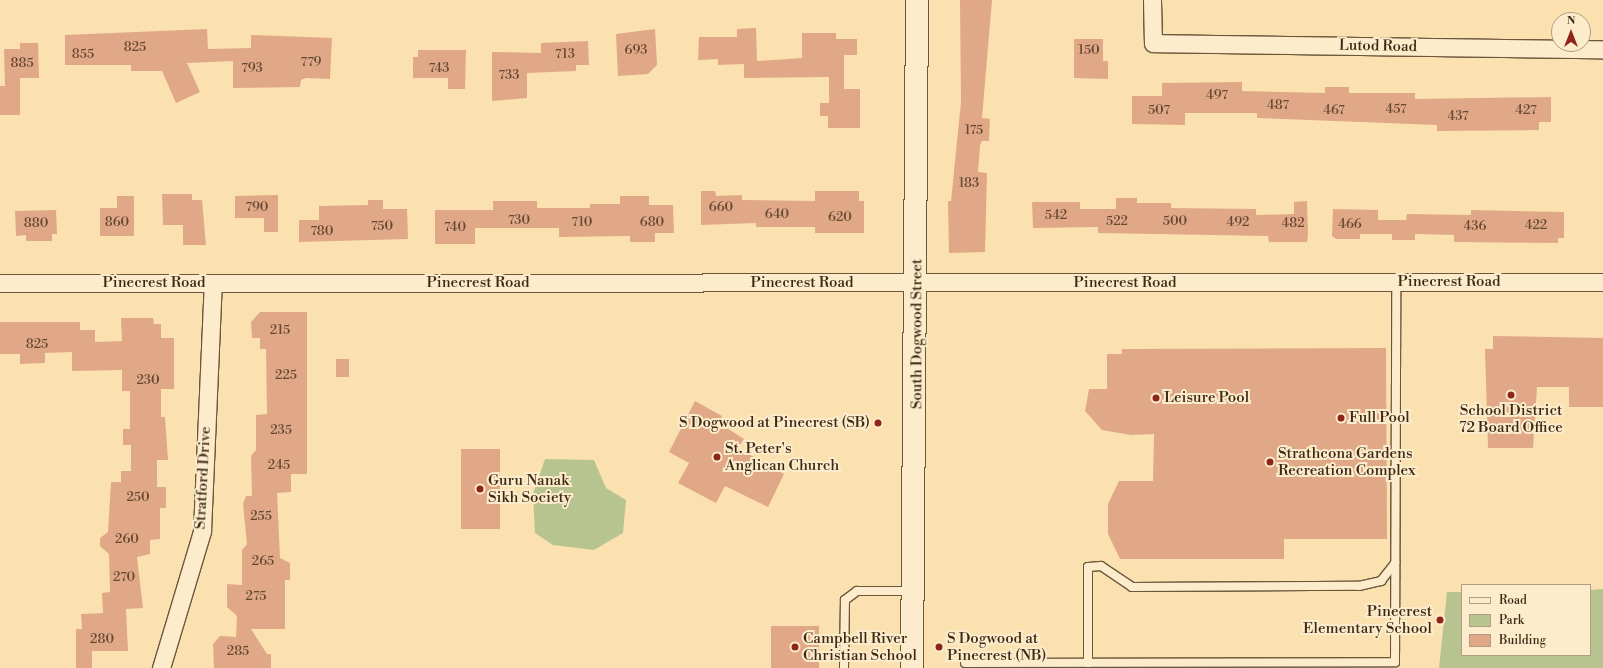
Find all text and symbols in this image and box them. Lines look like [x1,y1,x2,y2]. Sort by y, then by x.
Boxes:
north arrow [1551,12,1591,52]
text: N [1567,14,1575,28]
street label: Lutod Road [1339,36,1417,56]
house number: 825 [124,39,146,55]
house number: 693 [625,42,647,58]
house number: 150 [1078,42,1100,58]
house number: 855 [72,46,94,62]
house number: 713 [555,46,575,62]
house number: 779 [301,54,321,70]
house number: 885 [10,55,34,71]
house number: 793 [241,60,263,76]
house number: 743 [429,60,449,76]
house number: 733 [499,67,519,83]
house number: 497 [1206,87,1228,103]
house number: 487 [1267,97,1289,113]
house number: 457 [1386,101,1406,117]
house number: 507 [1148,102,1170,118]
house number: 467 [1323,102,1345,118]
house number: 427 [1515,102,1537,118]
house number: 437 [1447,108,1469,124]
house number: 175 [965,122,983,138]
house number: 183 [959,175,979,191]
house number: 790 [246,199,268,215]
house number: 660 [709,199,733,215]
house number: 640 [765,206,789,222]
house number: 542 [1045,207,1067,223]
house number: 620 [828,209,852,225]
house number: 730 [508,212,530,228]
house number: 522 [1106,213,1128,229]
house number: 500 [1163,213,1187,229]
house number: 860 [105,214,129,230]
house number: 710 [572,214,592,230]
house number: 680 [640,214,664,230]
house number: 492 [1226,214,1250,230]
house number: 880 [24,215,48,231]
house number: 482 [1281,215,1305,231]
house number: 466 [1338,216,1362,232]
house number: 422 [1525,217,1547,233]
house number: 750 [371,218,393,234]
house number: 436 [1464,218,1486,234]
house number: 740 [444,219,466,235]
house number: 780 [311,223,333,239]
street label: South Dogwood Street [908,259,926,409]
street label: Pinecrest Road [1397,273,1501,291]
street label: Pinecrest Road [102,274,206,292]
street label: Pinecrest Road [426,274,530,292]
street label: Pinecrest Road [750,274,854,292]
street label: Pinecrest Road [1073,274,1177,292]
house number: 215 [270,322,290,338]
house number: 825 [26,336,48,352]
house number: 225 [275,367,297,383]
house number: 230 [136,372,160,388]
place label: Leisure Pool [1164,389,1249,407]
marker: School District 72 Board Office [1506,390,1516,400]
marker: Leisure Pool [1151,393,1161,403]
place label: School District 72 Board Office [1459,401,1563,436]
place label: Full Pool [1349,409,1410,427]
marker: Full Pool [1336,413,1346,423]
place label: S Dogwood at Pinecrest (SB) [679,414,870,432]
marker: S Dogwood at Pinecrest (SB) [873,418,883,428]
house number: 235 [270,422,292,438]
street label: Stratford Drive [191,426,215,530]
place label: St. Peter's Anglican Church [725,439,839,474]
place label: Strathcona Gardens Recreation Complex [1278,444,1416,479]
marker: St. Peter's Anglican Church [712,452,722,462]
house number: 245 [268,457,290,473]
marker: Strathcona Gardens Recreation Complex [1265,457,1275,467]
place label: Guru Nanak Sikh Society [488,471,571,506]
marker: Guru Nanak Sikh Society [475,484,485,494]
house number: 250 [126,489,150,505]
house number: 255 [250,508,272,524]
house number: 260 [115,531,139,547]
house number: 265 [252,553,274,569]
house number: 270 [113,569,135,585]
legend [1461,584,1591,656]
house number: 275 [246,588,266,604]
text: Road [1499,593,1527,608]
place label: Pinecrest Elementary School [1303,602,1432,637]
text: Park [1499,613,1524,628]
marker: Pinecrest Elementary School [1435,615,1445,625]
place label: Campbell River Christian School [803,629,917,664]
place label: S Dogwood at Pinecrest (NB) [947,629,1046,664]
house number: 280 [90,631,114,647]
text: Building [1499,633,1546,648]
marker: Campbell River Christian School [790,642,800,652]
marker: S Dogwood at Pinecrest (NB) [934,642,944,652]
house number: 285 [227,643,249,659]

